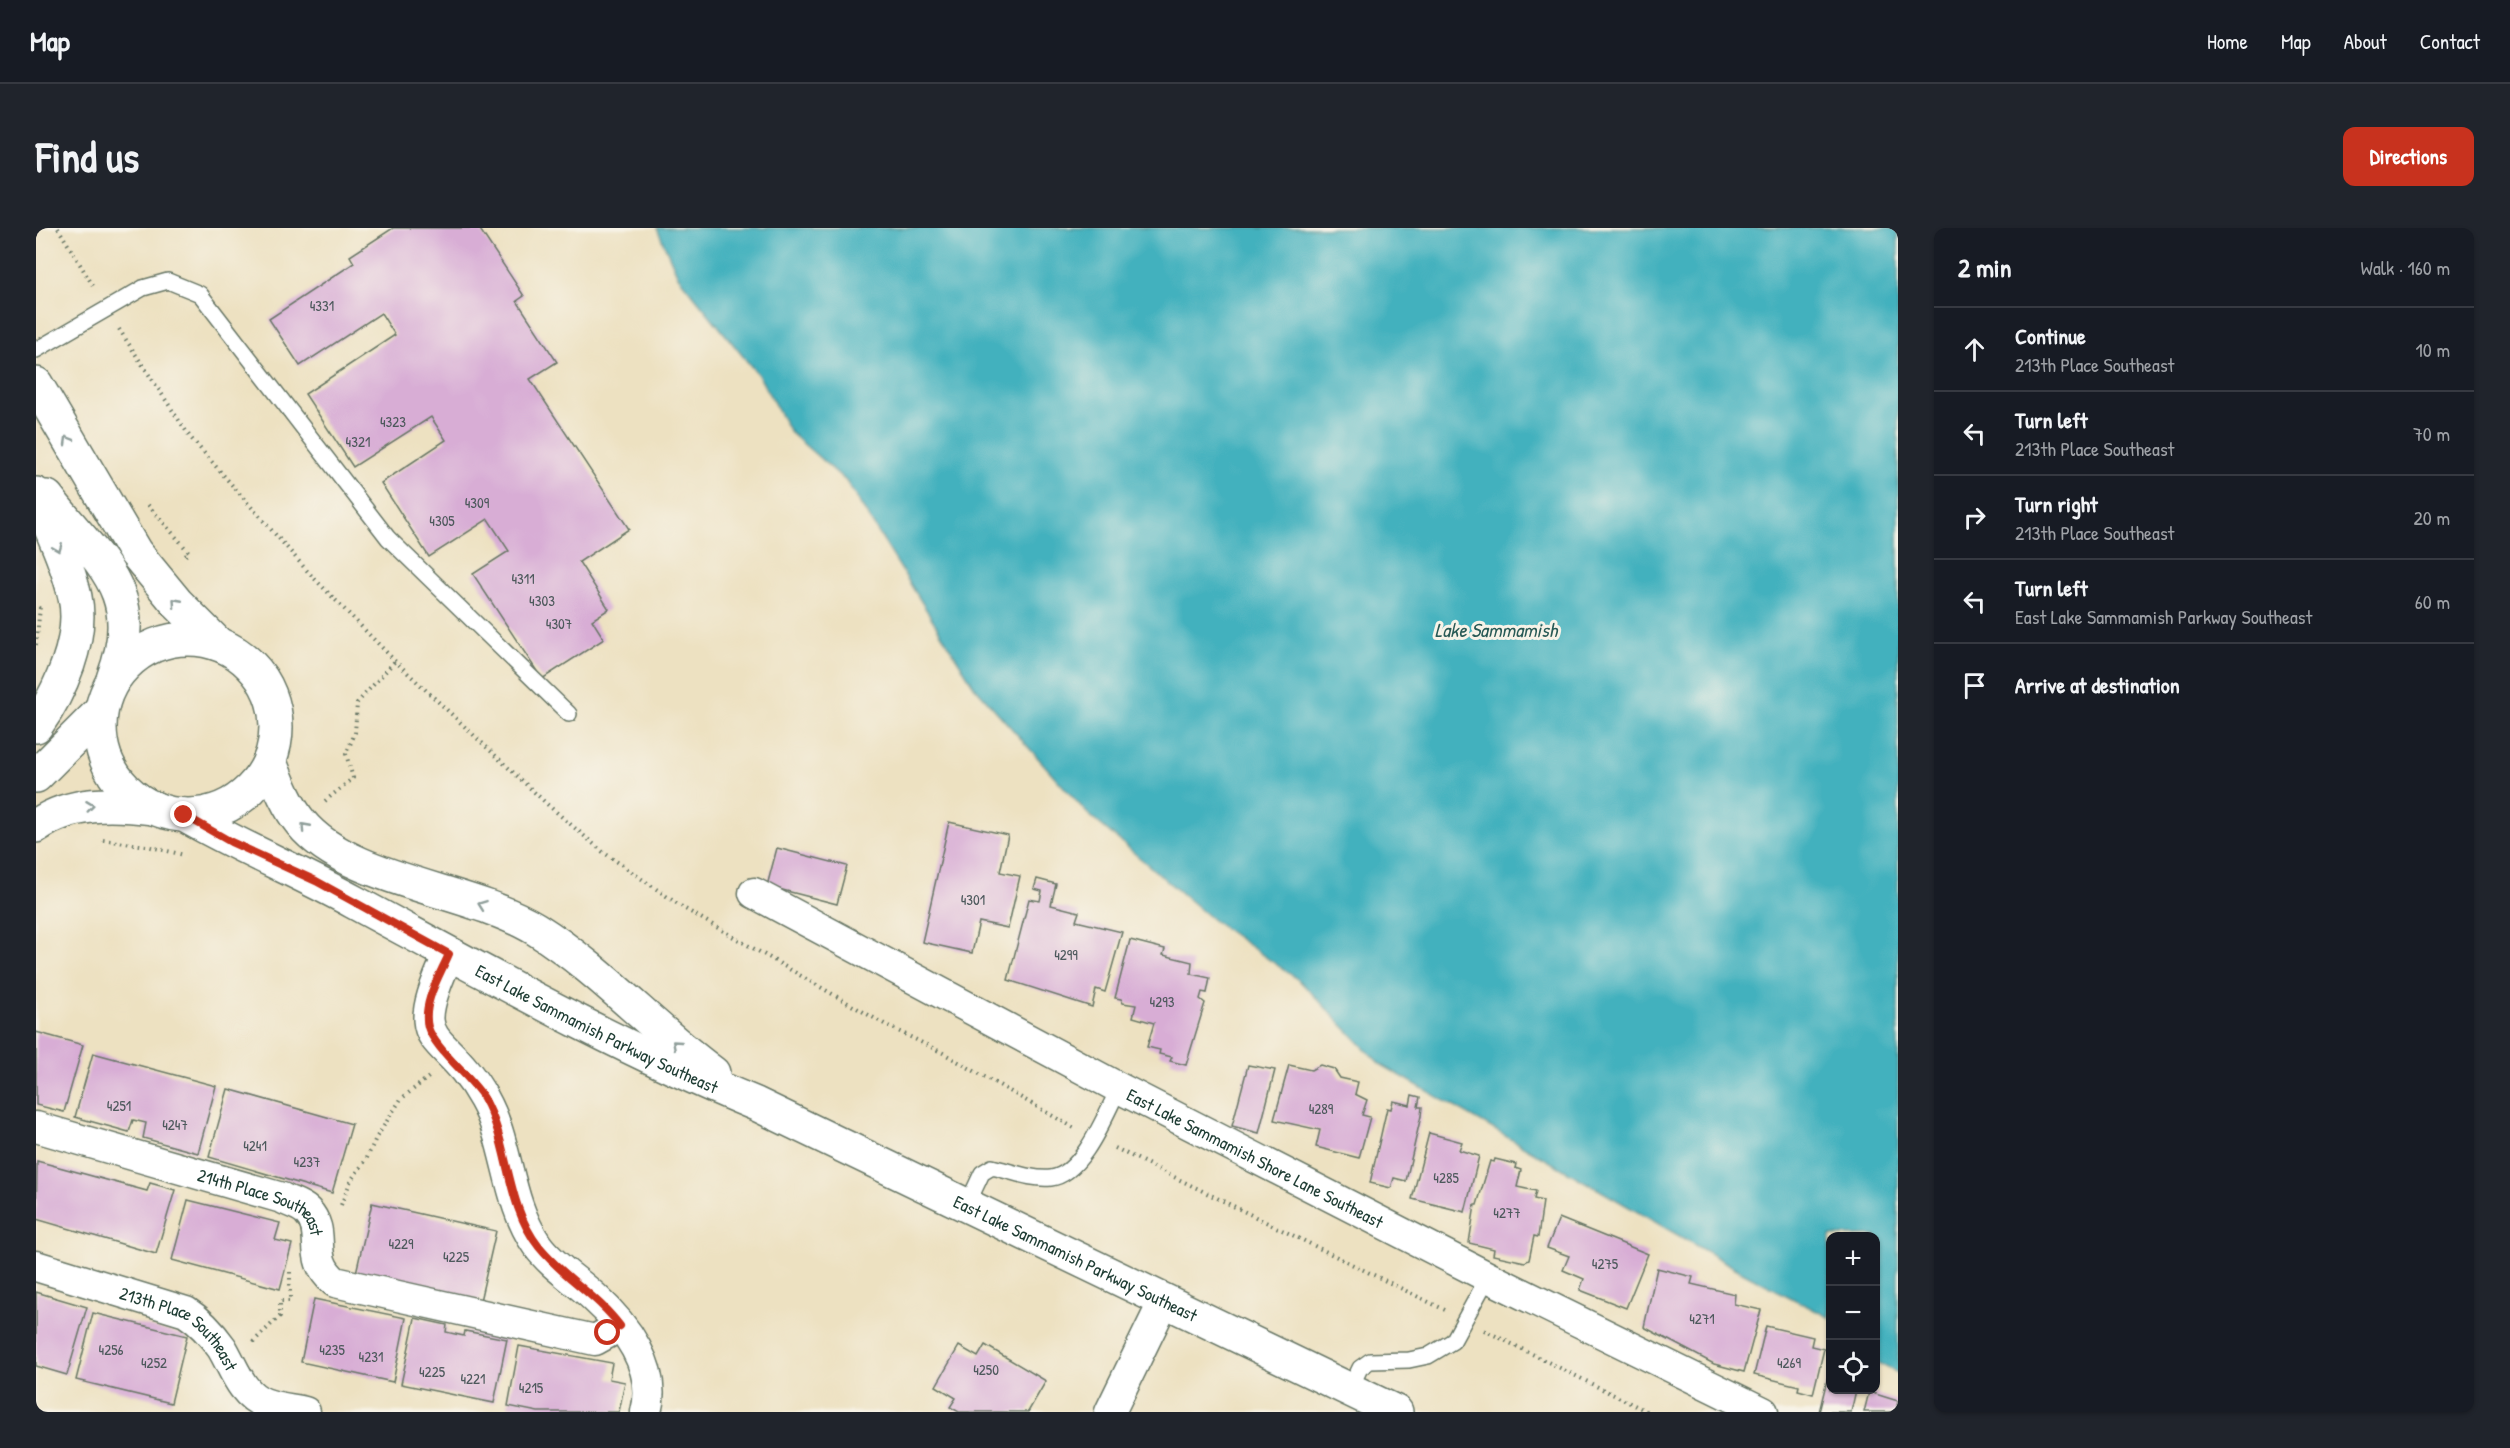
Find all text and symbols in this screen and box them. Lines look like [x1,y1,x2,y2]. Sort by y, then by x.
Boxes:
text: Map [30,22,70,60]
text: Home [2207,27,2248,56]
text: Map [2281,27,2311,56]
text: About [2344,27,2387,56]
text: Contact [2420,27,2480,56]
button: Directions [2343,127,2474,186]
text: Find us [36,128,139,185]
text: 2 min [1958,250,2011,285]
text: Walk · 160 m [2361,254,2450,281]
house number: 4331 [310,295,334,316]
text: Continue [2015,321,2086,351]
icon: ahead [1958,333,1991,366]
text: 10 m [2416,336,2450,363]
text: 213th Place Southeast [2015,351,2174,378]
text: Turn left [2015,405,2088,435]
house number: 4323 [380,411,406,432]
icon: left [1958,417,1991,450]
text: 70 m [2413,420,2450,447]
house number: 4321 [346,431,370,452]
text: 213th Place Southeast [2015,435,2174,462]
one-way arrow [63,436,75,446]
text: Turn right [2015,489,2098,519]
house number: 4309 [465,492,490,513]
icon: right [1958,501,1991,534]
text: 20 m [2413,504,2450,531]
house number: 4305 [429,510,455,531]
text: 213th Place Southeast [2015,519,2174,546]
one-way arrow [51,542,63,553]
house number: 4311 [511,568,535,589]
text: Turn left [2015,573,2088,603]
icon: left [1958,585,1991,618]
text: 60 m [2415,588,2450,615]
house number: 4303 [529,590,555,611]
one-way arrow [172,598,183,608]
text: East Lake Sammamish Parkway Southeast [2015,603,2312,630]
house number: 4307 [546,613,572,634]
water label: Lake Sammamish [1435,616,1559,643]
icon: arrive [1958,669,1991,702]
text: Arrive at destination [2015,670,2180,700]
one-way arrow [85,800,95,813]
route end [170,801,196,827]
one-way arrow [301,824,312,834]
house number: 4301 [961,889,985,910]
one-way arrow [477,900,488,913]
house number: 4299 [1054,944,1078,965]
street label: East Lake Sammamish Parkway Southeast [471,958,723,1099]
house number: 4293 [1150,991,1175,1012]
one-way arrow [672,1040,682,1051]
street label: East Lake Sammamish Shore Lane Southeast [1123,1082,1389,1234]
house number: 4251 [107,1095,131,1116]
house number: 4289 [1309,1098,1334,1119]
house number: 4247 [162,1114,188,1135]
house number: 4241 [243,1135,267,1156]
house number: 4237 [294,1151,320,1172]
street label: 214th Place Southeast [195,1162,330,1238]
house number: 4285 [1433,1167,1459,1188]
street label: East Lake Sammamish Parkway Southeast [950,1189,1203,1328]
house number: 4277 [1493,1202,1521,1223]
map controls [1826,1232,1880,1394]
button: + [1826,1232,1880,1286]
house number: 4229 [388,1233,414,1254]
house number: 4225 [443,1246,470,1267]
house number: 4275 [1592,1253,1619,1274]
street label: 213th Place Southeast [117,1280,245,1375]
button: − [1826,1286,1880,1340]
house number: 4271 [1689,1308,1715,1329]
route start [594,1319,620,1345]
house number: 4256 [99,1339,123,1360]
house number: 4235 [319,1339,346,1360]
button: locate [1826,1340,1880,1394]
house number: 4231 [359,1346,383,1367]
house number: 4252 [141,1352,167,1373]
house number: 4269 [1777,1352,1802,1373]
house number: 4250 [973,1359,999,1380]
house number: 4225 [419,1361,446,1382]
house number: 4221 [460,1368,486,1389]
house number: 4215 [519,1377,544,1398]

